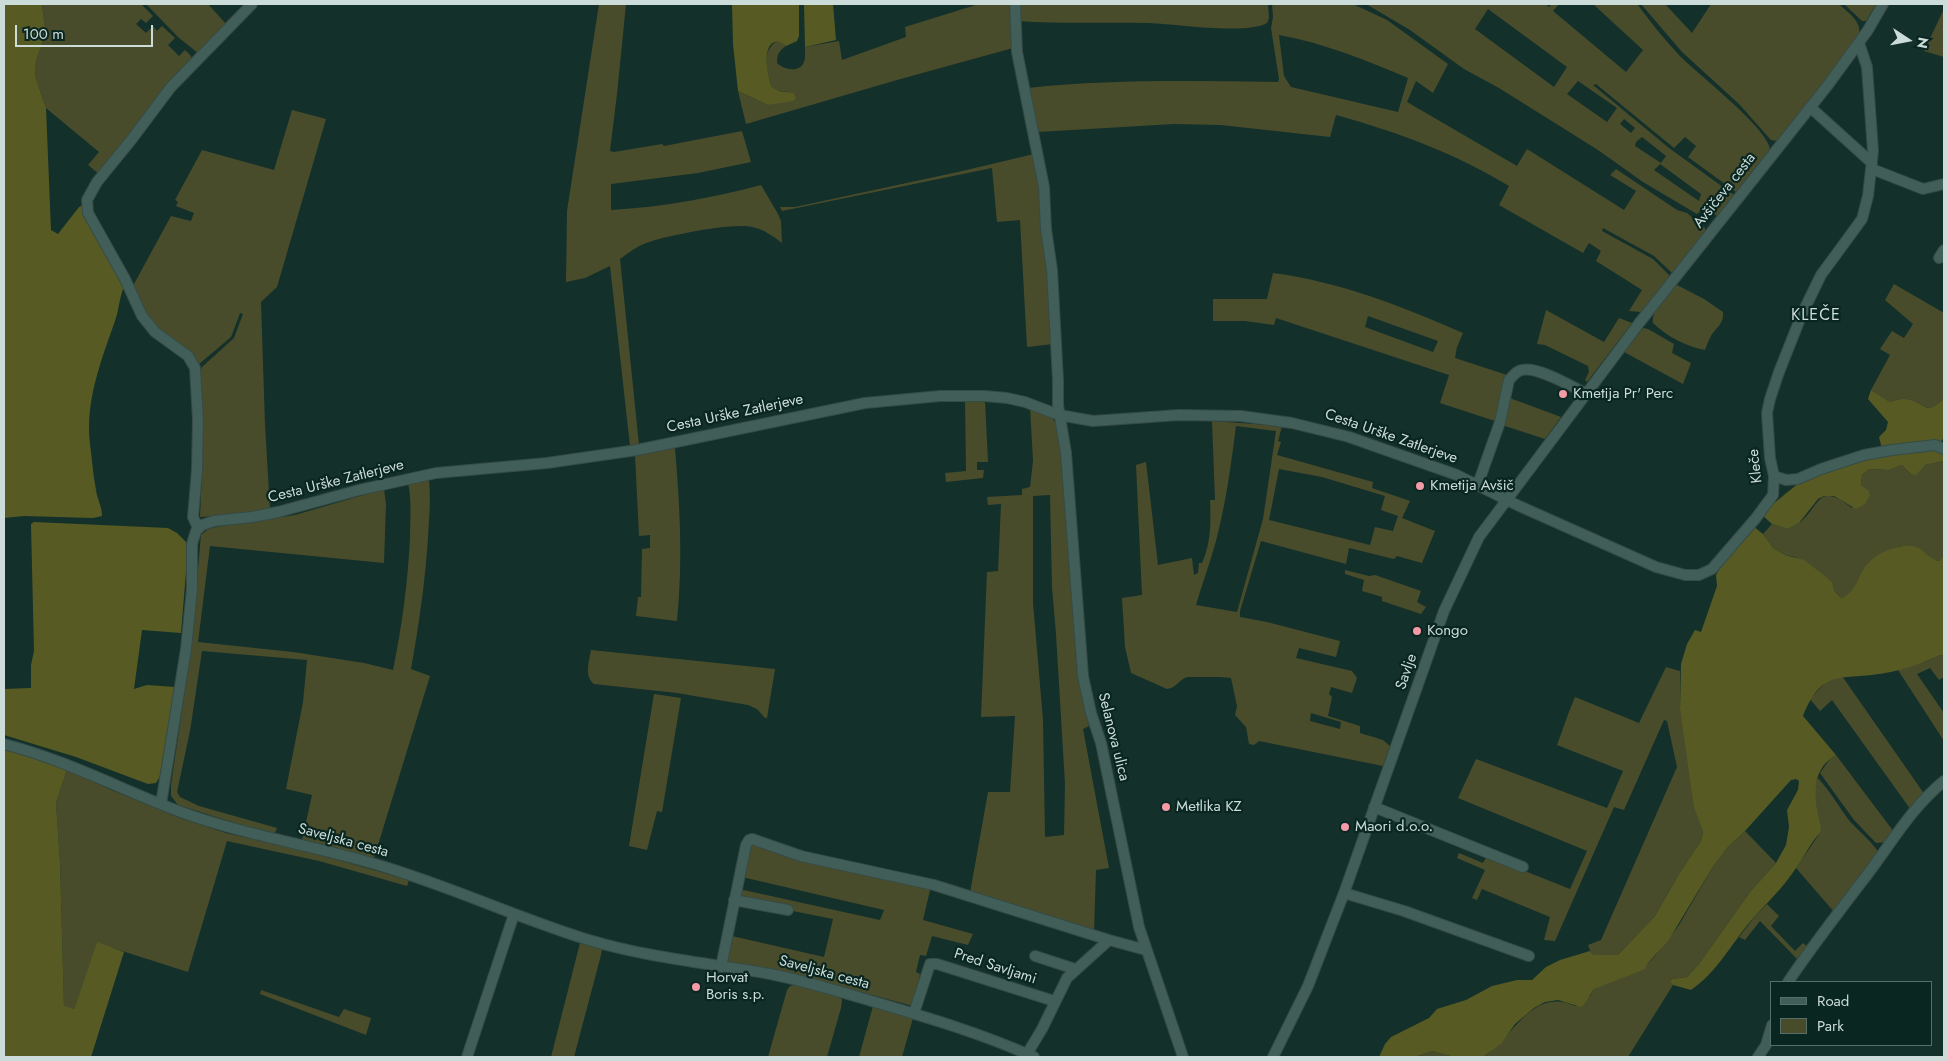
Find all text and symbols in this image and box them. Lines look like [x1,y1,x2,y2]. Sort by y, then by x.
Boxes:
scale bar [18,15,155,47]
north arrow [1883,15,1933,65]
text: 100 m [23,23,64,45]
text: N [1912,35,1934,50]
street label: Avšičeva cesta [1690,150,1760,232]
district label: KLEČE [1790,306,1842,326]
place label: Kmetija Pr' Perc [1573,385,1673,403]
marker: Kmetija Pr' Perc [1557,388,1569,400]
street label: Cesta Urške Zatlerjeve [665,391,805,437]
street label: Cesta Urške Zatlerjeve [1322,406,1460,468]
street label: Kleče [1745,448,1767,484]
street label: Cesta Urške Zatlerjeve [266,456,406,508]
place label: Kmetija Avšič [1430,477,1514,495]
marker: Kmetija Avšič [1414,480,1426,492]
place label: Kongo [1427,622,1468,640]
marker: Kongo [1411,625,1423,637]
street label: Savlje [1392,652,1422,692]
street label: Selanova ulica [1093,691,1133,783]
place label: Metlika KZ [1176,798,1242,816]
marker: Metlika KZ [1160,801,1172,813]
place label: Maori d.o.o. [1355,818,1433,836]
street label: Saveljska cesta [296,820,390,862]
marker: Maori d.o.o. [1339,821,1351,833]
street label: Pred Savljami [952,945,1038,989]
street label: Saveljska cesta [777,952,871,994]
place label: Horvat Boris s.p. [706,969,765,1004]
marker: Horvat Boris s.p. [690,981,702,993]
legend [1770,981,1933,1046]
text: Road [1817,990,1849,1012]
text: Park [1817,1015,1844,1037]

